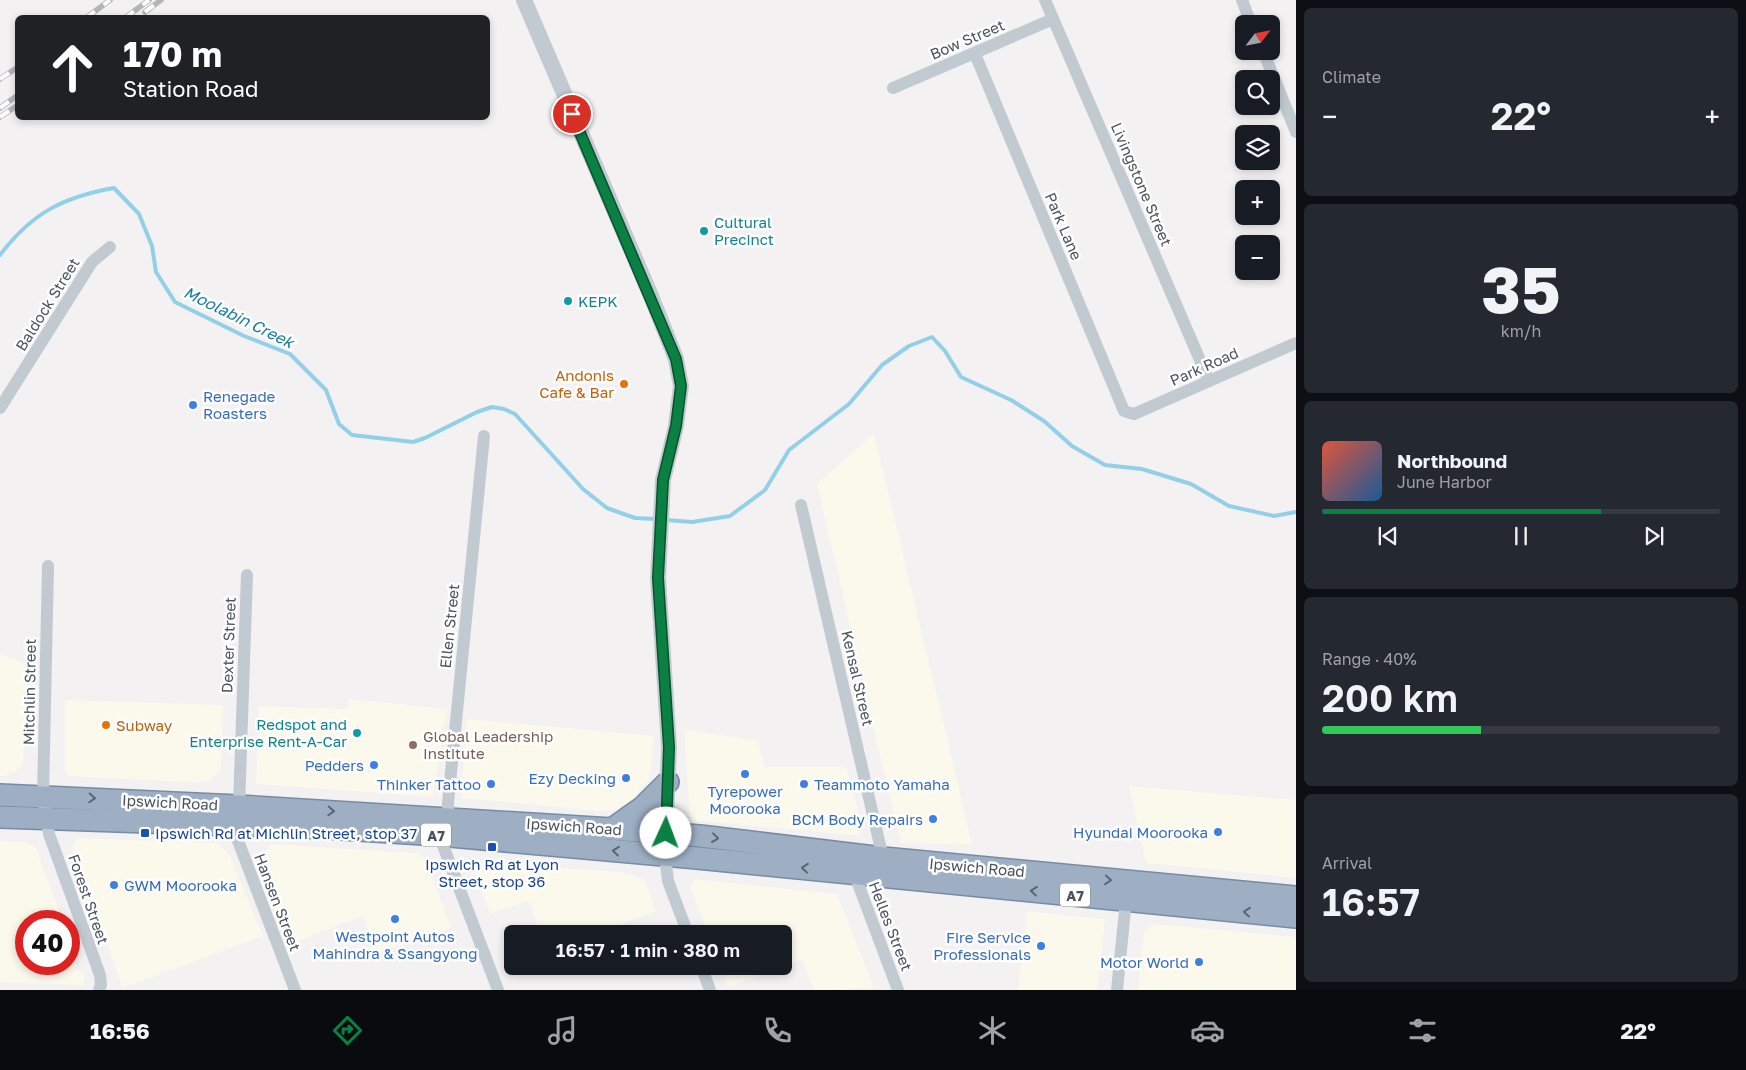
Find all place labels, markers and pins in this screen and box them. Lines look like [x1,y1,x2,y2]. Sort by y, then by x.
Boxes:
pin [551,93,593,135]
place label: Cultural Precinct [714,213,774,248]
marker: Cultural Precinct [698,225,710,237]
place label: KEPK [578,292,618,310]
marker: KEPK [562,295,574,307]
place label: Andonis Cafe & Bar [539,366,614,401]
marker: Andonis Cafe & Bar [618,378,630,390]
place label: Renegade Roasters [203,387,276,422]
marker: Renegade Roasters [187,399,199,411]
place label: Redspot and Enterprise Rent-A-Car [189,715,347,750]
place label: Subway [116,716,173,734]
marker: Subway [100,719,112,731]
marker: Redspot and Enterprise Rent-A-Car [351,727,363,739]
place label: Global Leadership Institute [423,727,553,762]
marker: Global Leadership Institute [407,739,419,751]
place label: Pedders [305,756,364,774]
marker: Pedders [368,759,380,771]
marker: Tyrepower Moorooka [739,768,751,780]
place label: Ezy Decking [529,769,616,787]
marker: Ezy Decking [620,772,632,784]
place label: Thinker Tattoo [377,775,481,793]
place label: Teammoto Yamaha [814,775,950,793]
marker: Thinker Tattoo [485,778,497,790]
marker: Teammoto Yamaha [798,778,810,790]
place label: Tyrepower Moorooka [707,782,783,817]
place label: BCM Body Repairs [791,810,923,828]
marker: BCM Body Repairs [927,813,939,825]
place label: Hyundai Moorooka [1073,823,1208,841]
place label: Ipswich Rd at Michlin Street, stop 37 [155,824,417,842]
marker: Hyundai Moorooka [1212,826,1224,838]
marker: Ipswich Rd at Michlin Street, stop 37 [139,827,151,839]
marker: Ipswich Rd at Lyon Street, stop 36 [486,841,498,853]
place label: Ipswich Rd at Lyon Street, stop 36 [425,855,559,890]
place label: GWM Moorooka [124,876,237,894]
marker: GWM Moorooka [108,879,120,891]
marker: Westpoint Autos Mahindra & Ssangyong [389,913,401,925]
place label: Westpoint Autos Mahindra & Ssangyong [313,927,477,962]
place label: Fire Service Professionals [933,928,1031,963]
marker: Fire Service Professionals [1035,940,1047,952]
place label: Motor World [1100,953,1189,971]
marker: Motor World [1193,956,1205,968]

